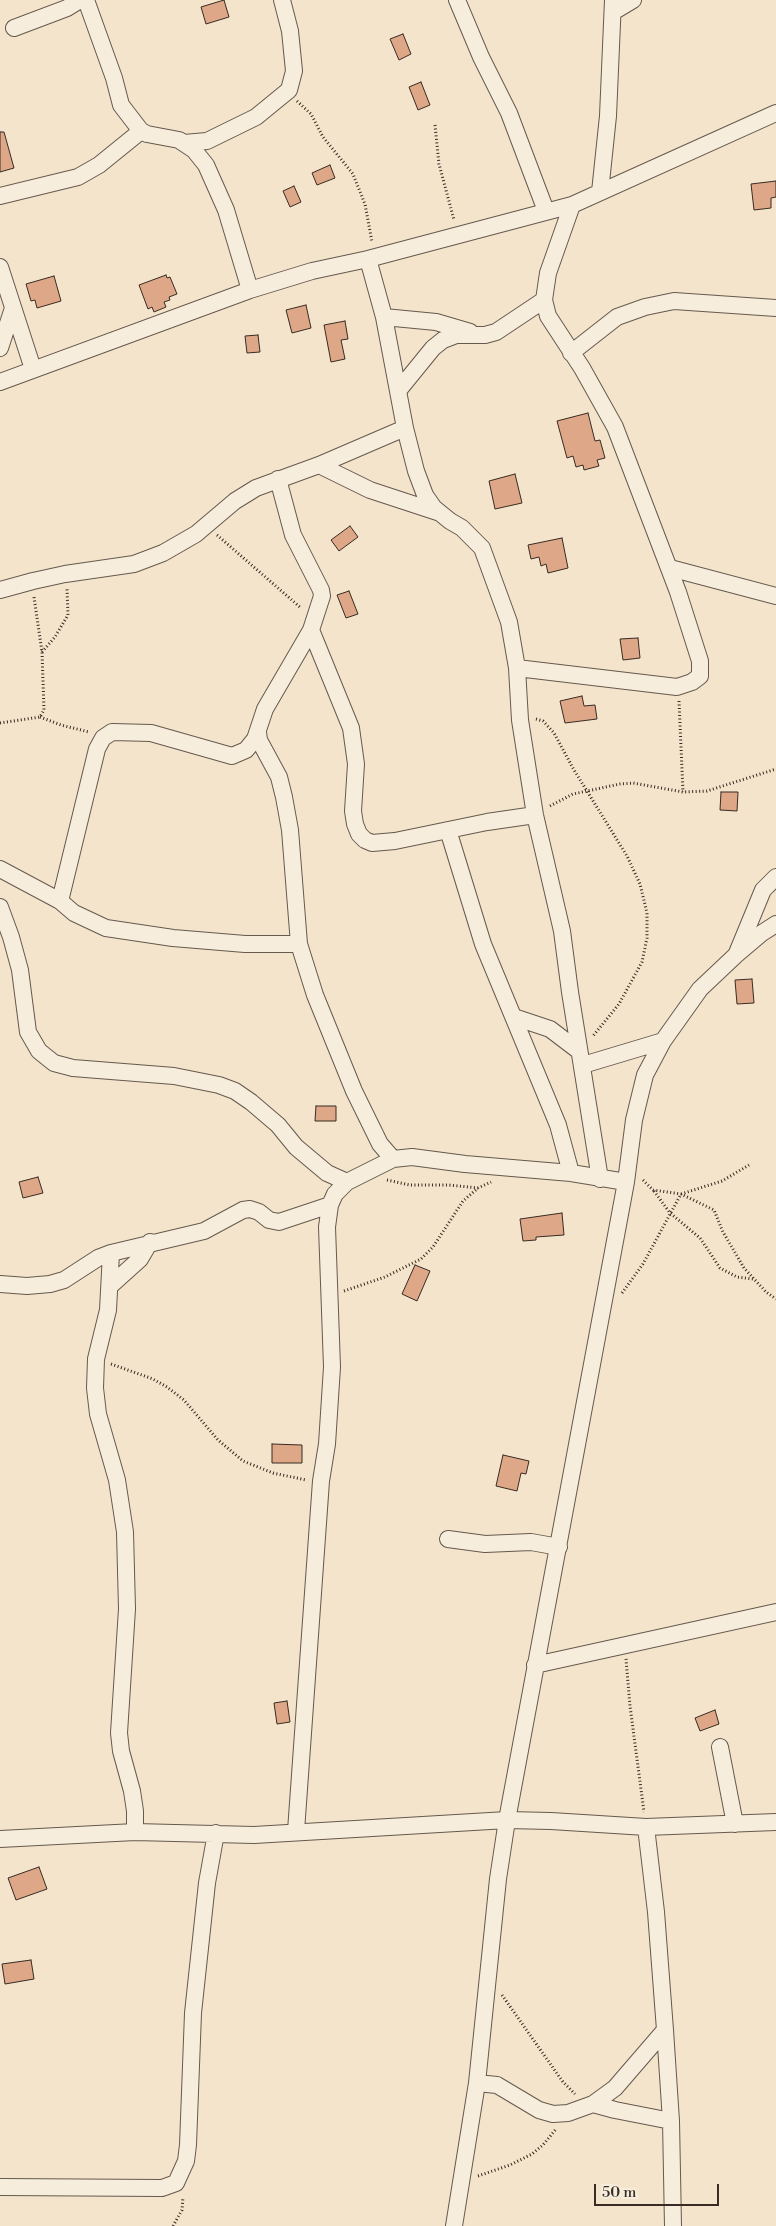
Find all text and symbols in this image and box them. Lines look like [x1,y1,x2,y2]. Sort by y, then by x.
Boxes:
scale bar [596,2174,721,2206]
text: 50 m [602,2183,636,2202]

